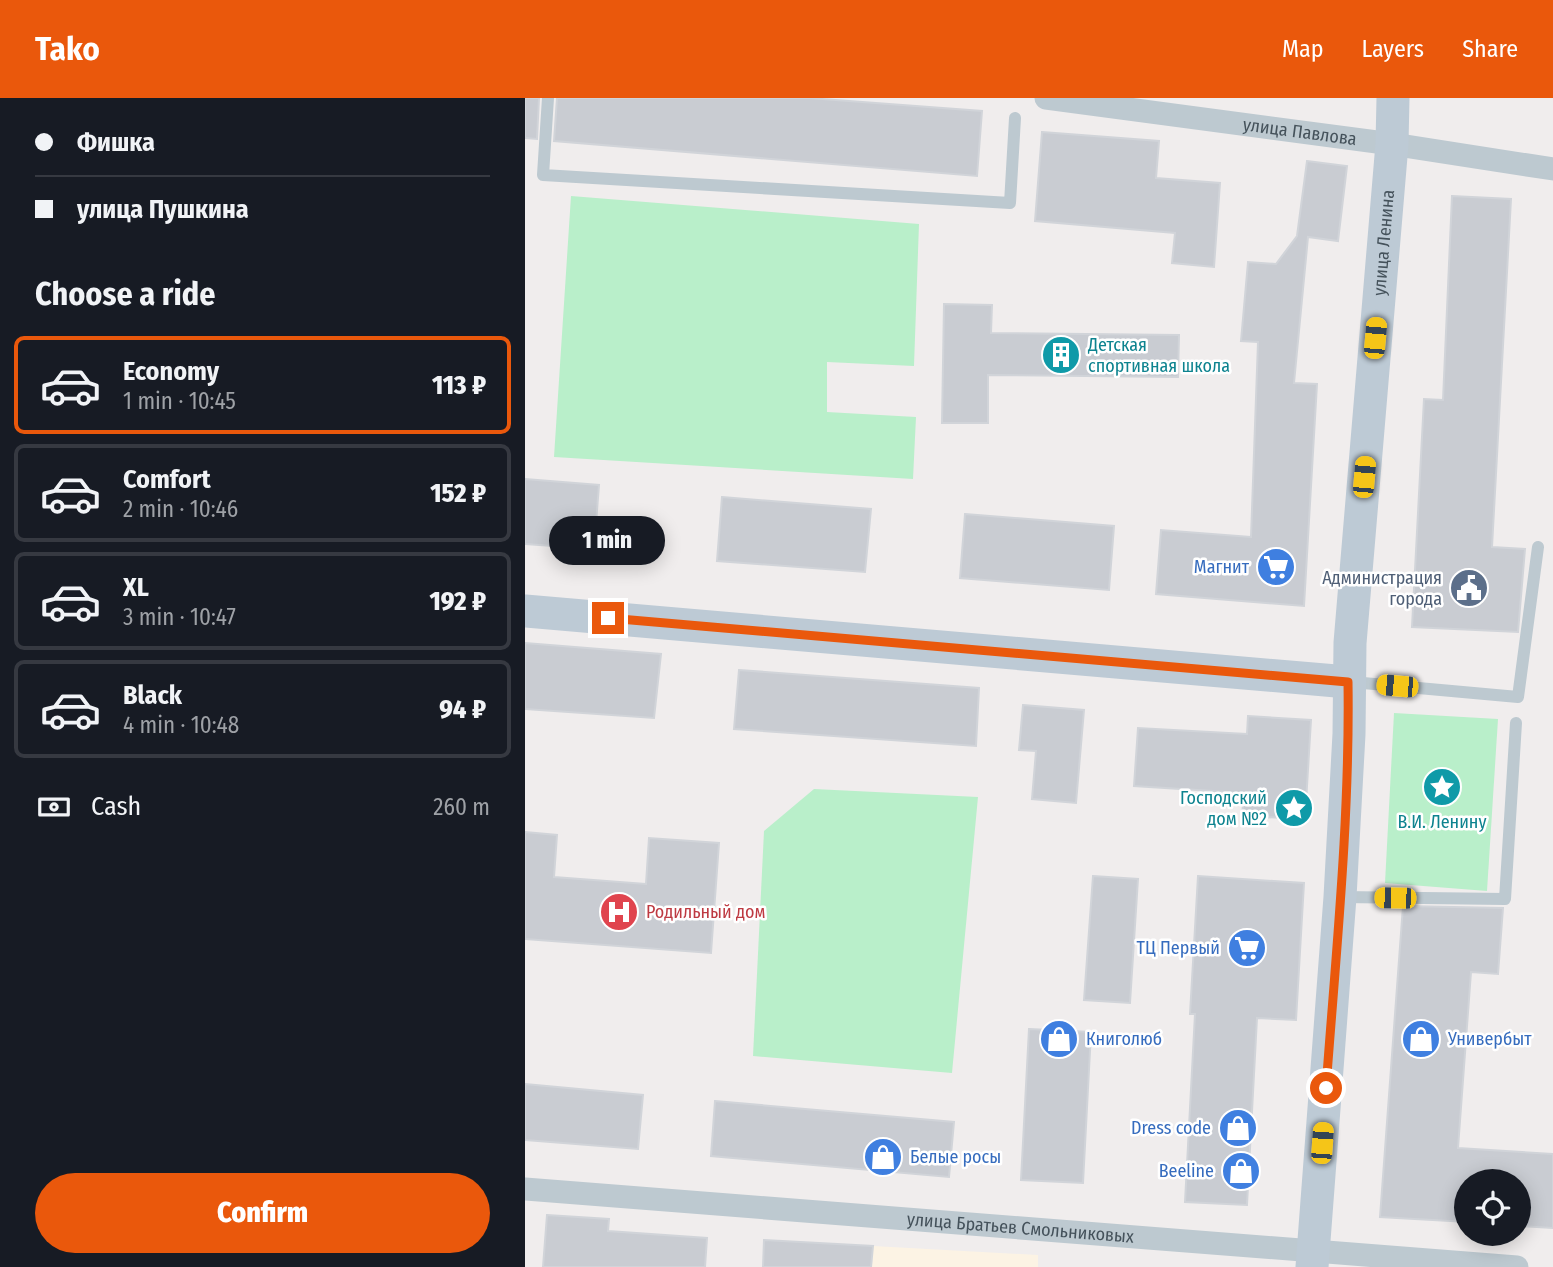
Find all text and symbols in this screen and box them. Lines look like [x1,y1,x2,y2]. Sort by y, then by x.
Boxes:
text: Tako [35,29,100,69]
text: Map [1282,35,1324,63]
text: Layers [1362,35,1424,63]
text: Share [1462,35,1518,63]
street label: улица Павлова [1242,113,1358,150]
text: Фишка [77,127,155,158]
street label: улица Ленина [1368,189,1399,297]
text: улица Пушкина [77,194,249,225]
text: Choose a ride [35,275,216,313]
car [1363,316,1388,360]
building icon: Детская спортивная школа [1040,334,1082,376]
place label: Детская спортивная школа [1087,334,1230,377]
icon: car [39,354,102,417]
text: Economy [123,356,219,387]
text: 113 ₽ [432,370,486,401]
text: 1 min · 10:45 [123,387,236,415]
car [1352,455,1377,499]
icon: car [39,462,102,525]
text: Comfort [123,464,211,495]
text: 152 ₽ [430,478,486,509]
text: 2 min · 10:46 [123,495,238,523]
callout: 1 min [550,517,666,566]
text: 1 min [582,526,632,554]
supermarket icon: Магнит [1255,546,1297,588]
place label: Магнит [1194,556,1250,578]
place label: Администрация города [1322,567,1442,610]
public building icon: Администрация города [1448,567,1490,609]
icon: car [39,570,102,633]
text: XL [123,572,149,603]
text: 192 ₽ [430,586,486,617]
route end [592,602,624,634]
text: 3 min · 10:47 [123,603,236,631]
car [1376,674,1419,698]
icon: car [39,678,102,741]
text: Black [123,680,182,711]
text: 94 ₽ [439,694,486,725]
text: 4 min · 10:48 [123,711,239,739]
place icon: В.И. Ленину [1421,766,1463,808]
place label: Господский дом №2 [1180,787,1267,830]
place icon: Господский дом №2 [1273,787,1315,829]
icon: cash [35,788,73,826]
text: Cash [91,791,141,822]
text: 260 m [433,793,490,821]
place label: В.И. Ленину [1398,811,1487,833]
car [1374,887,1417,909]
hospital icon: Родильный дом [598,891,640,933]
place label: Родильный дом [646,901,765,923]
supermarket icon: ТЦ Первый [1226,927,1268,969]
place label: ТЦ Первый [1137,937,1220,959]
shop icon: Книголюб [1038,1018,1080,1060]
shop icon: Универбыт [1400,1018,1442,1060]
place label: Книголюб [1086,1028,1162,1050]
place label: Универбыт [1447,1028,1532,1050]
route start [1310,1072,1342,1104]
shop icon: Dress code [1217,1107,1259,1149]
place label: Dress code [1131,1117,1211,1139]
car [1311,1121,1334,1165]
shop icon: Белые росы [862,1136,904,1178]
place label: Белые росы [910,1146,1001,1168]
shop icon: Beeline [1220,1150,1262,1192]
place label: Beeline [1159,1160,1214,1182]
map controls [1454,1169,1531,1246]
button: locate [1454,1169,1531,1246]
button: Confirm [35,1173,490,1253]
street label: улица Братьев Смольниковых [906,1208,1135,1248]

